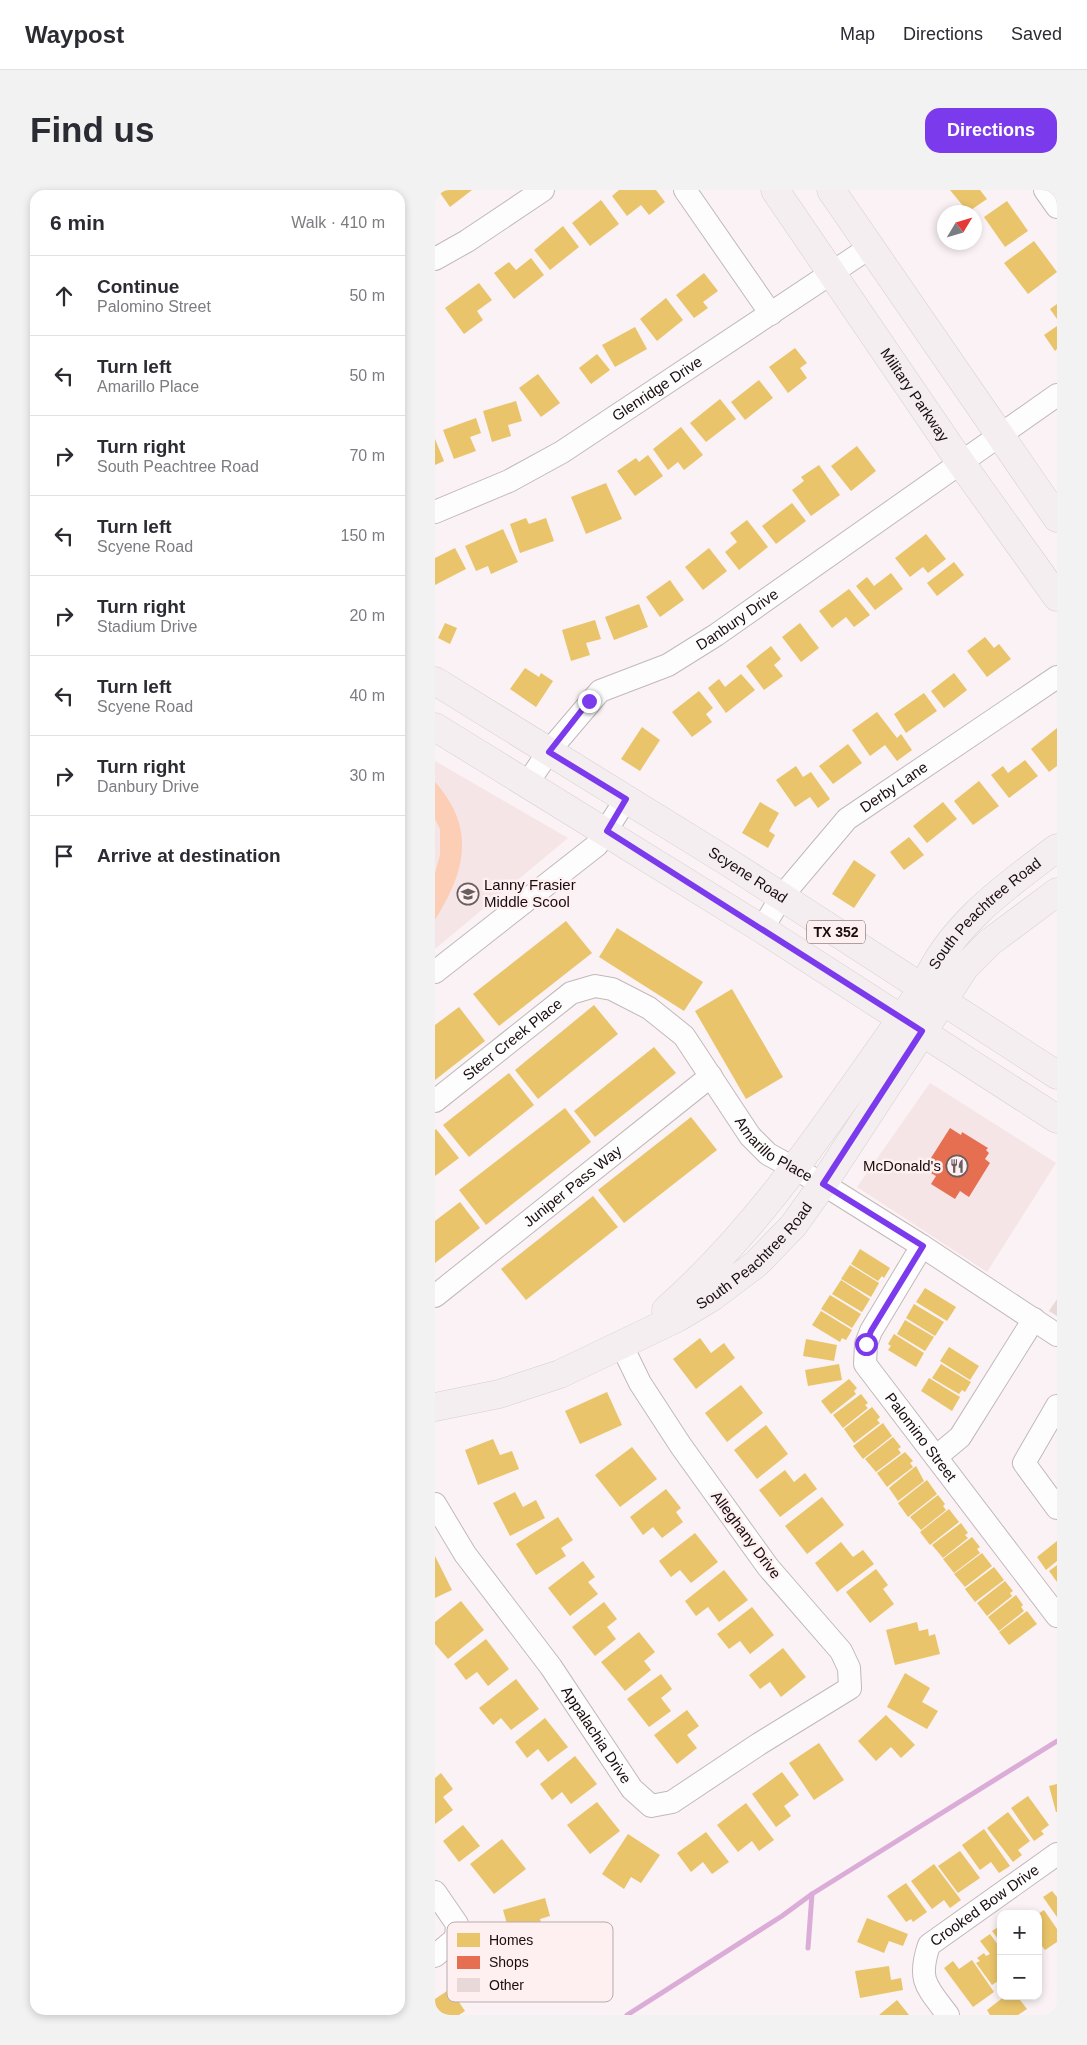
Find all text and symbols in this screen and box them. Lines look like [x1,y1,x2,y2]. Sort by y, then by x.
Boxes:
text: Waypost [25,21,124,48]
text: Map [840,24,875,44]
text: Directions [903,24,983,44]
text: Saved [1011,24,1062,44]
button: Directions [925,108,1057,153]
text: Find us [30,110,154,149]
north arrow [937,205,982,250]
text: 6 min [50,211,105,234]
text: Walk · 410 m [291,214,385,231]
text: Continue [97,276,179,297]
icon: ahead [50,282,78,310]
text: 50 m [349,287,385,304]
text: Palomino Street [97,298,211,315]
street label: Military Parkway [877,345,953,445]
street label: Glenridge Drive [609,352,705,424]
text: Turn left [97,356,172,377]
icon: left [50,362,78,390]
text: 50 m [349,367,385,384]
text: Amarillo Place [97,378,199,395]
text: Turn right [97,436,185,457]
icon: right [50,442,78,470]
text: 70 m [349,447,385,464]
text: South Peachtree Road [97,458,259,475]
text: Turn left [97,516,172,537]
icon: left [50,522,78,550]
text: 150 m [341,527,385,544]
text: Scyene Road [97,538,193,555]
street label: Danbury Drive [693,585,781,653]
text: Turn right [97,596,185,617]
icon: right [50,602,78,630]
text: 20 m [349,607,385,624]
text: Stadium Drive [97,618,197,635]
text: Turn left [97,676,172,697]
icon: left [50,682,78,710]
text: 40 m [349,687,385,704]
route end [578,690,601,713]
text: Scyene Road [97,698,193,715]
text: Turn right [97,756,185,777]
street label: Derby Lane [857,758,931,816]
icon: right [50,762,78,790]
text: 30 m [349,767,385,784]
text: Danbury Drive [97,778,199,795]
icon: arrive [50,842,78,870]
street label: Scyene Road [706,843,791,906]
text: Arrive at destination [97,845,281,866]
street label: South Peachtree Road [925,854,1044,972]
place label: Lanny Frasier Middle Scool [484,876,576,910]
school or university icon: Lanny Frasier Middle Scool [456,882,480,906]
road number: TX 352 [807,920,865,944]
street label: Steer Creek Place [459,995,565,1084]
street label: Amarillo Place [732,1113,816,1185]
street label: Juniper Pass Way [520,1141,625,1230]
restaurant icon: McDonald's [945,1154,969,1178]
place label: McDonald's [863,1157,941,1174]
street label: South Peachtree Road [693,1199,815,1313]
route start [855,1333,878,1356]
street label: Palomino Street [882,1389,961,1485]
street label: Alleghany Drive [708,1488,785,1582]
street label: Appalachia Drive [558,1683,635,1787]
street label: Crooked Bow Drive [927,1861,1042,1949]
map controls [997,1910,1042,2000]
button: + [997,1910,1042,1955]
legend [447,1922,613,2002]
text: Homes [489,1932,533,1948]
text: Shops [489,1954,529,1970]
button: − [997,1955,1042,2000]
text: Other [489,1977,524,1993]

